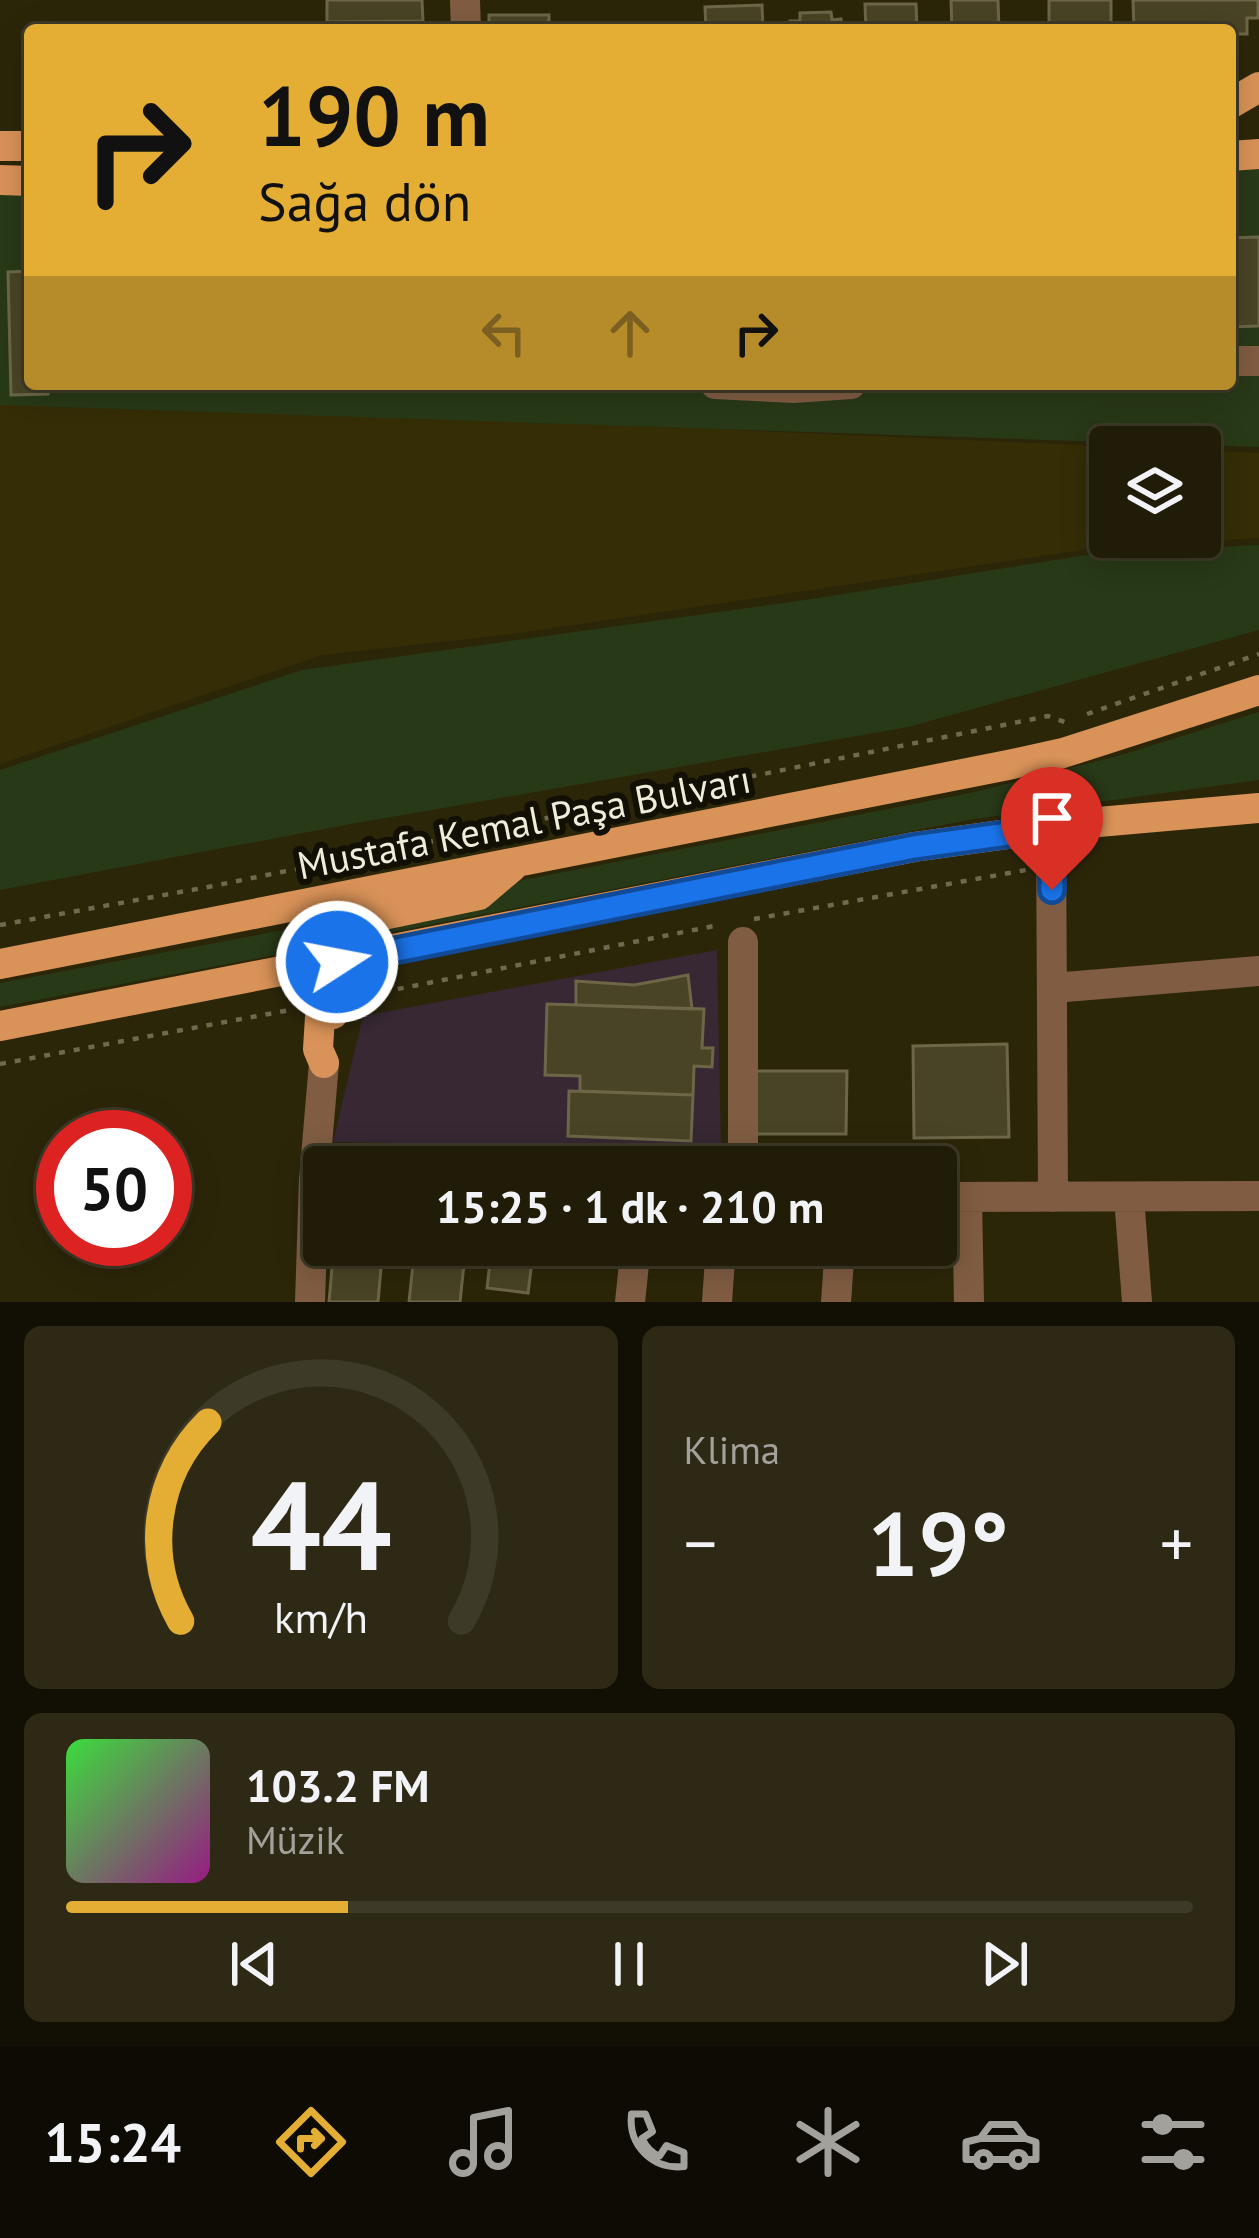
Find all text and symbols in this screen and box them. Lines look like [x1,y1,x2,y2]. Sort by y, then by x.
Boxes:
text: 190 m [258,60,490,169]
icon: right [60,72,216,228]
text: Sağa dön [258,166,471,236]
icon: left [471,300,537,366]
icon: ahead [597,300,663,366]
icon: right [723,300,789,366]
map controls [1089,426,1221,558]
button: layers [1089,426,1221,558]
street label: Mustafa Kemal Paşa Bulvarı [293,753,755,890]
pin [1001,767,1103,890]
icon: arrive [1019,785,1085,851]
position arrow [274,899,400,1025]
speed limit sign: 50 [36,1110,192,1266]
text: 15:25 · 1 dk · 210 m [436,1177,824,1235]
text: Klima [684,1424,780,1475]
text: 44 [250,1443,392,1604]
text: 19° [868,1484,1009,1601]
text: − [684,1500,717,1585]
text: + [1160,1500,1193,1585]
text: km/h [274,1588,368,1644]
text: 103.2 FM [246,1756,429,1814]
text: Müzik [246,1814,344,1865]
icon: previous [221,1931,287,1997]
icon: pause [596,1931,662,1997]
icon: next [972,1931,1038,1997]
icon: directions [269,2100,353,2184]
icon: music [442,2100,526,2184]
icon: phone [614,2100,698,2184]
icon: climate [786,2100,870,2184]
icon: car [959,2100,1043,2184]
icon: filters [1131,2100,1215,2184]
text: 15:24 [44,2107,181,2177]

